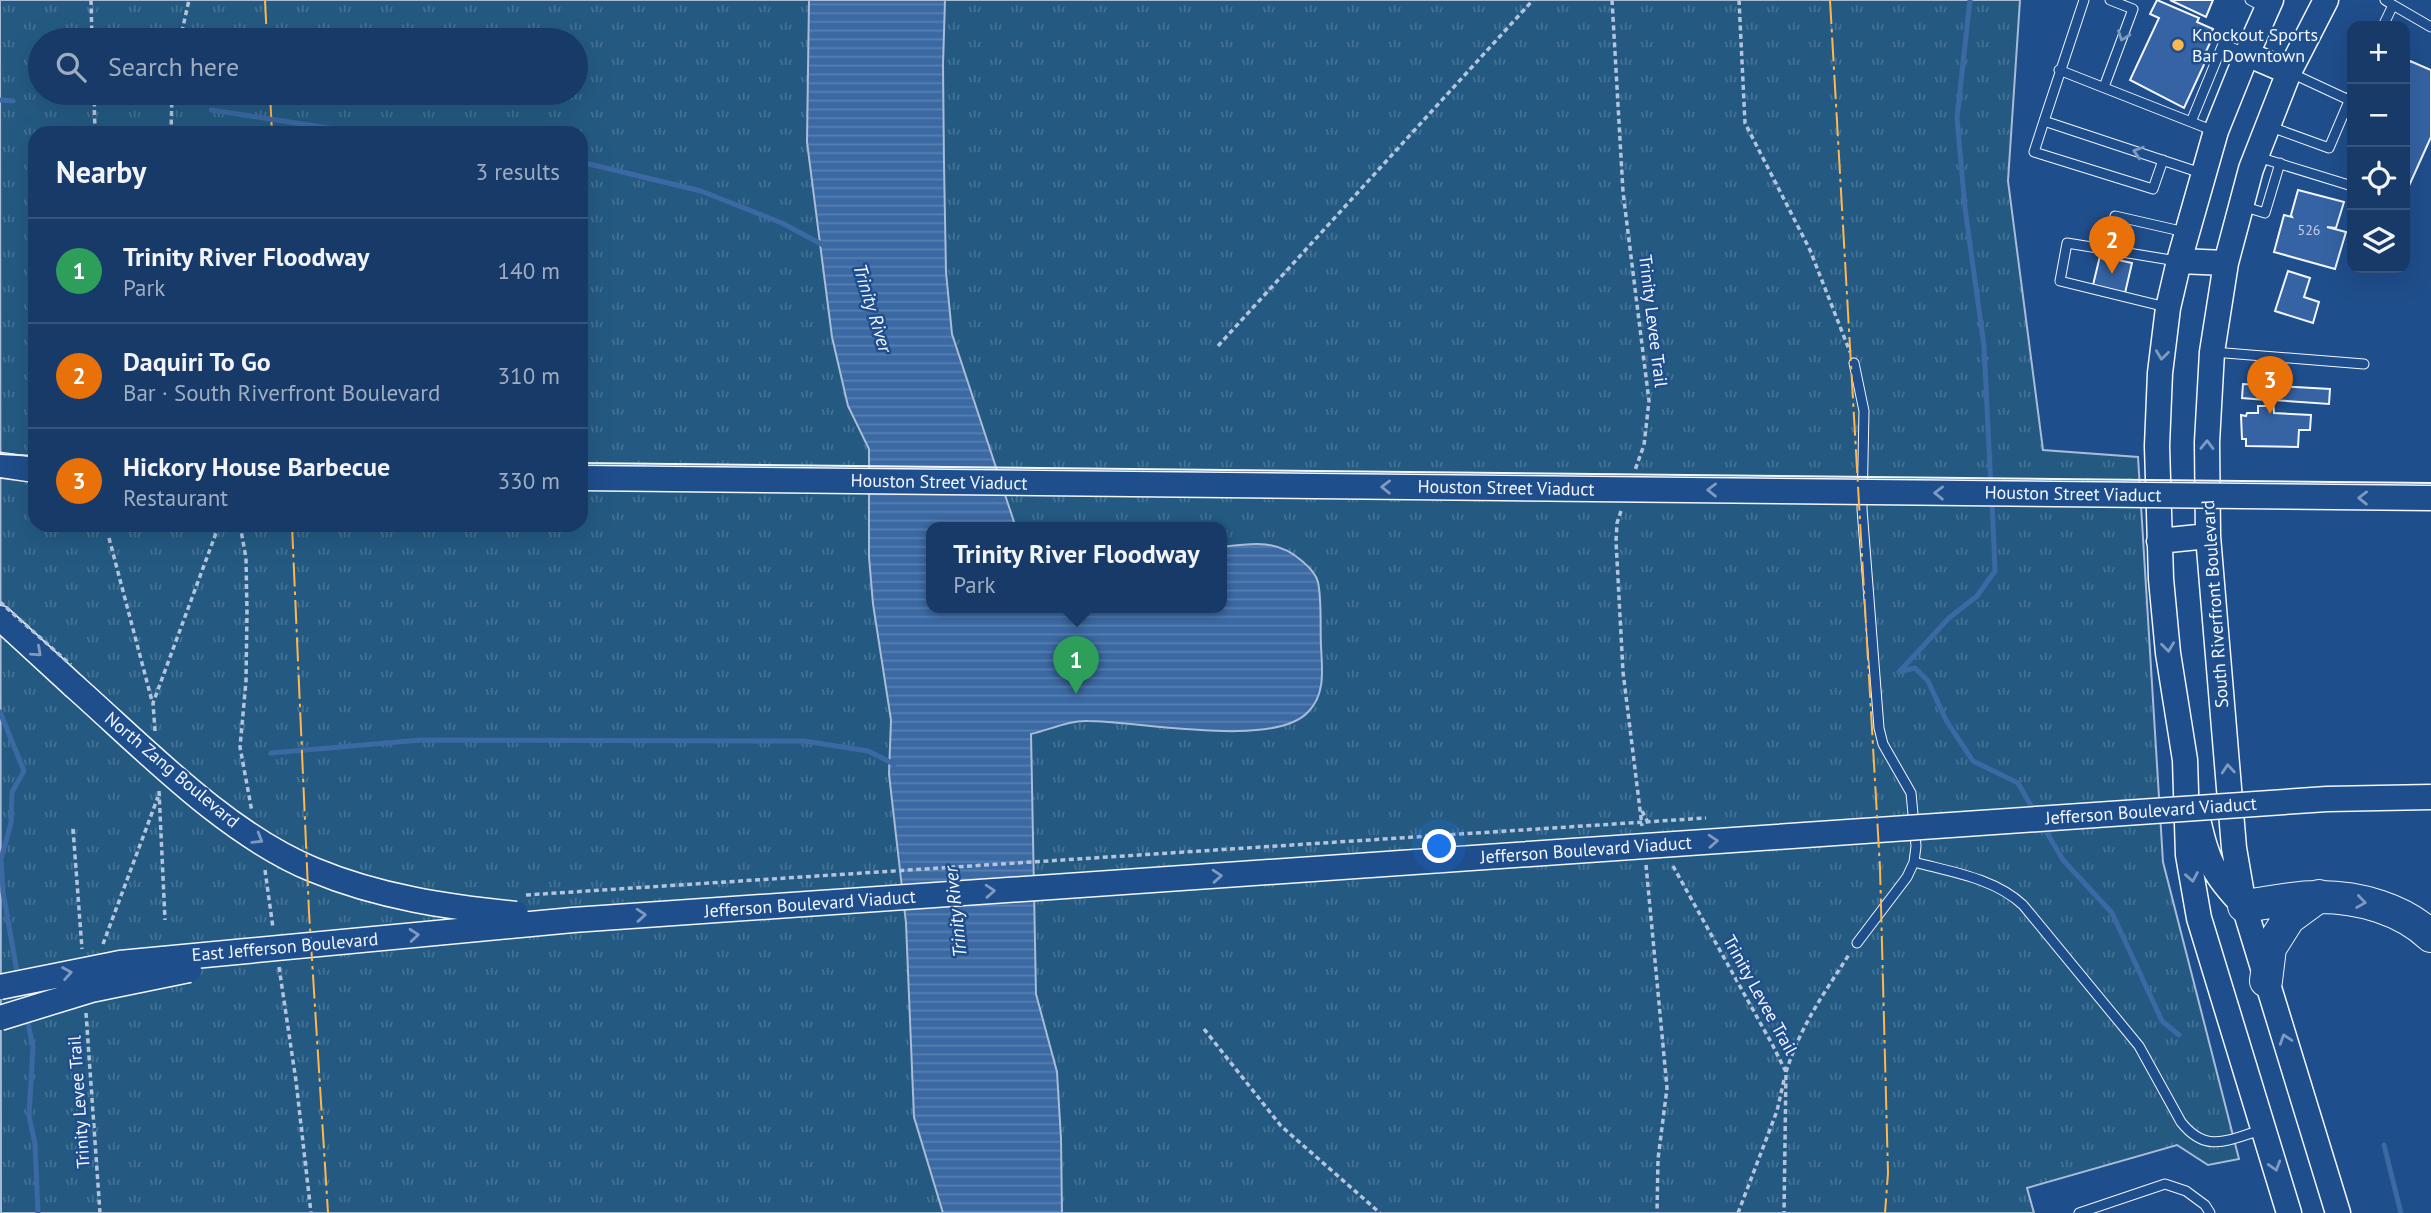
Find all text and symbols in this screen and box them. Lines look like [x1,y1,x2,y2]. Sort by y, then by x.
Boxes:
map controls [2347,21,2410,273]
button: + [2347,21,2410,84]
place label: Knockout Sports Bar Downtown [2192,23,2318,67]
search box [28,28,588,105]
one-way arrow [2117,30,2131,42]
marker: Knockout Sports Bar Downtown [2170,37,2186,53]
icon: search [52,48,90,86]
text: Search here [108,50,239,83]
button: − [2347,84,2410,147]
one-way arrow [2132,146,2144,160]
button: locate [2347,147,2410,210]
text: Nearby [56,152,146,191]
text: 3 results [476,157,560,186]
button: layers [2347,210,2410,273]
pin: 2 [2089,216,2135,274]
house number: 526 [2298,221,2320,239]
text: Trinity River Floodway [123,240,370,273]
street label: Trinity Levee Trail [1634,253,1673,389]
text: 1 [72,256,86,285]
text: 140 m [498,256,560,285]
water label: Trinity River [848,261,898,357]
text: Park [123,273,165,302]
text: Daquiri To Go [123,345,271,378]
one-way arrow [2155,349,2170,360]
pin: 3 [2247,356,2293,414]
text: 2 [72,361,86,390]
text: 310 m [498,361,560,390]
text: Bar · South Riverfront Boulevard [123,378,440,407]
one-way arrow [2200,439,2215,450]
text: Hickory House Barbecue [123,450,390,483]
text: 3 [72,466,86,495]
text: 330 m [498,466,560,495]
street label: Houston Street Viaduct [850,468,1028,495]
street label: Houston Street Viaduct [1417,474,1595,501]
one-way arrow [1381,479,1392,494]
street label: Houston Street Viaduct [1984,480,2162,507]
one-way arrow [1706,482,1717,498]
text: Restaurant [123,483,228,512]
one-way arrow [1934,485,1944,501]
one-way arrow [2357,490,2368,505]
street label: South Riverfront Boulevard [2196,499,2233,709]
popup [926,522,1227,613]
text: Trinity River Floodway [953,537,1200,570]
text: Park [953,570,996,599]
pin: 1 [1053,636,1099,694]
one-way arrow [2160,642,2175,653]
one-way arrow [29,644,42,656]
street label: North Zang Boulevard [100,707,244,833]
one-way arrow [2221,763,2236,774]
street label: Jefferson Boulevard Viaduct [2043,792,2257,829]
your location [1422,829,1456,863]
one-way arrow [251,831,264,844]
street label: Jefferson Boulevard Viaduct [1478,831,1692,868]
one-way arrow [1708,834,1719,849]
water label: Trinity River [938,864,972,959]
one-way arrow [1212,868,1223,883]
one-way arrow [2184,871,2199,883]
one-way arrow [985,884,996,899]
street label: Jefferson Boulevard Viaduct [702,885,916,922]
one-way arrow [2355,894,2366,909]
one-way arrow [636,908,647,923]
street label: East Jefferson Boulevard [191,927,379,966]
one-way arrow [409,928,420,943]
street label: Trinity Levee Trail [1718,931,1803,1059]
one-way arrow [61,966,73,981]
one-way arrow [2279,1033,2293,1045]
street label: Trinity Levee Trail [62,1034,95,1169]
one-way arrow [2266,1160,2281,1172]

